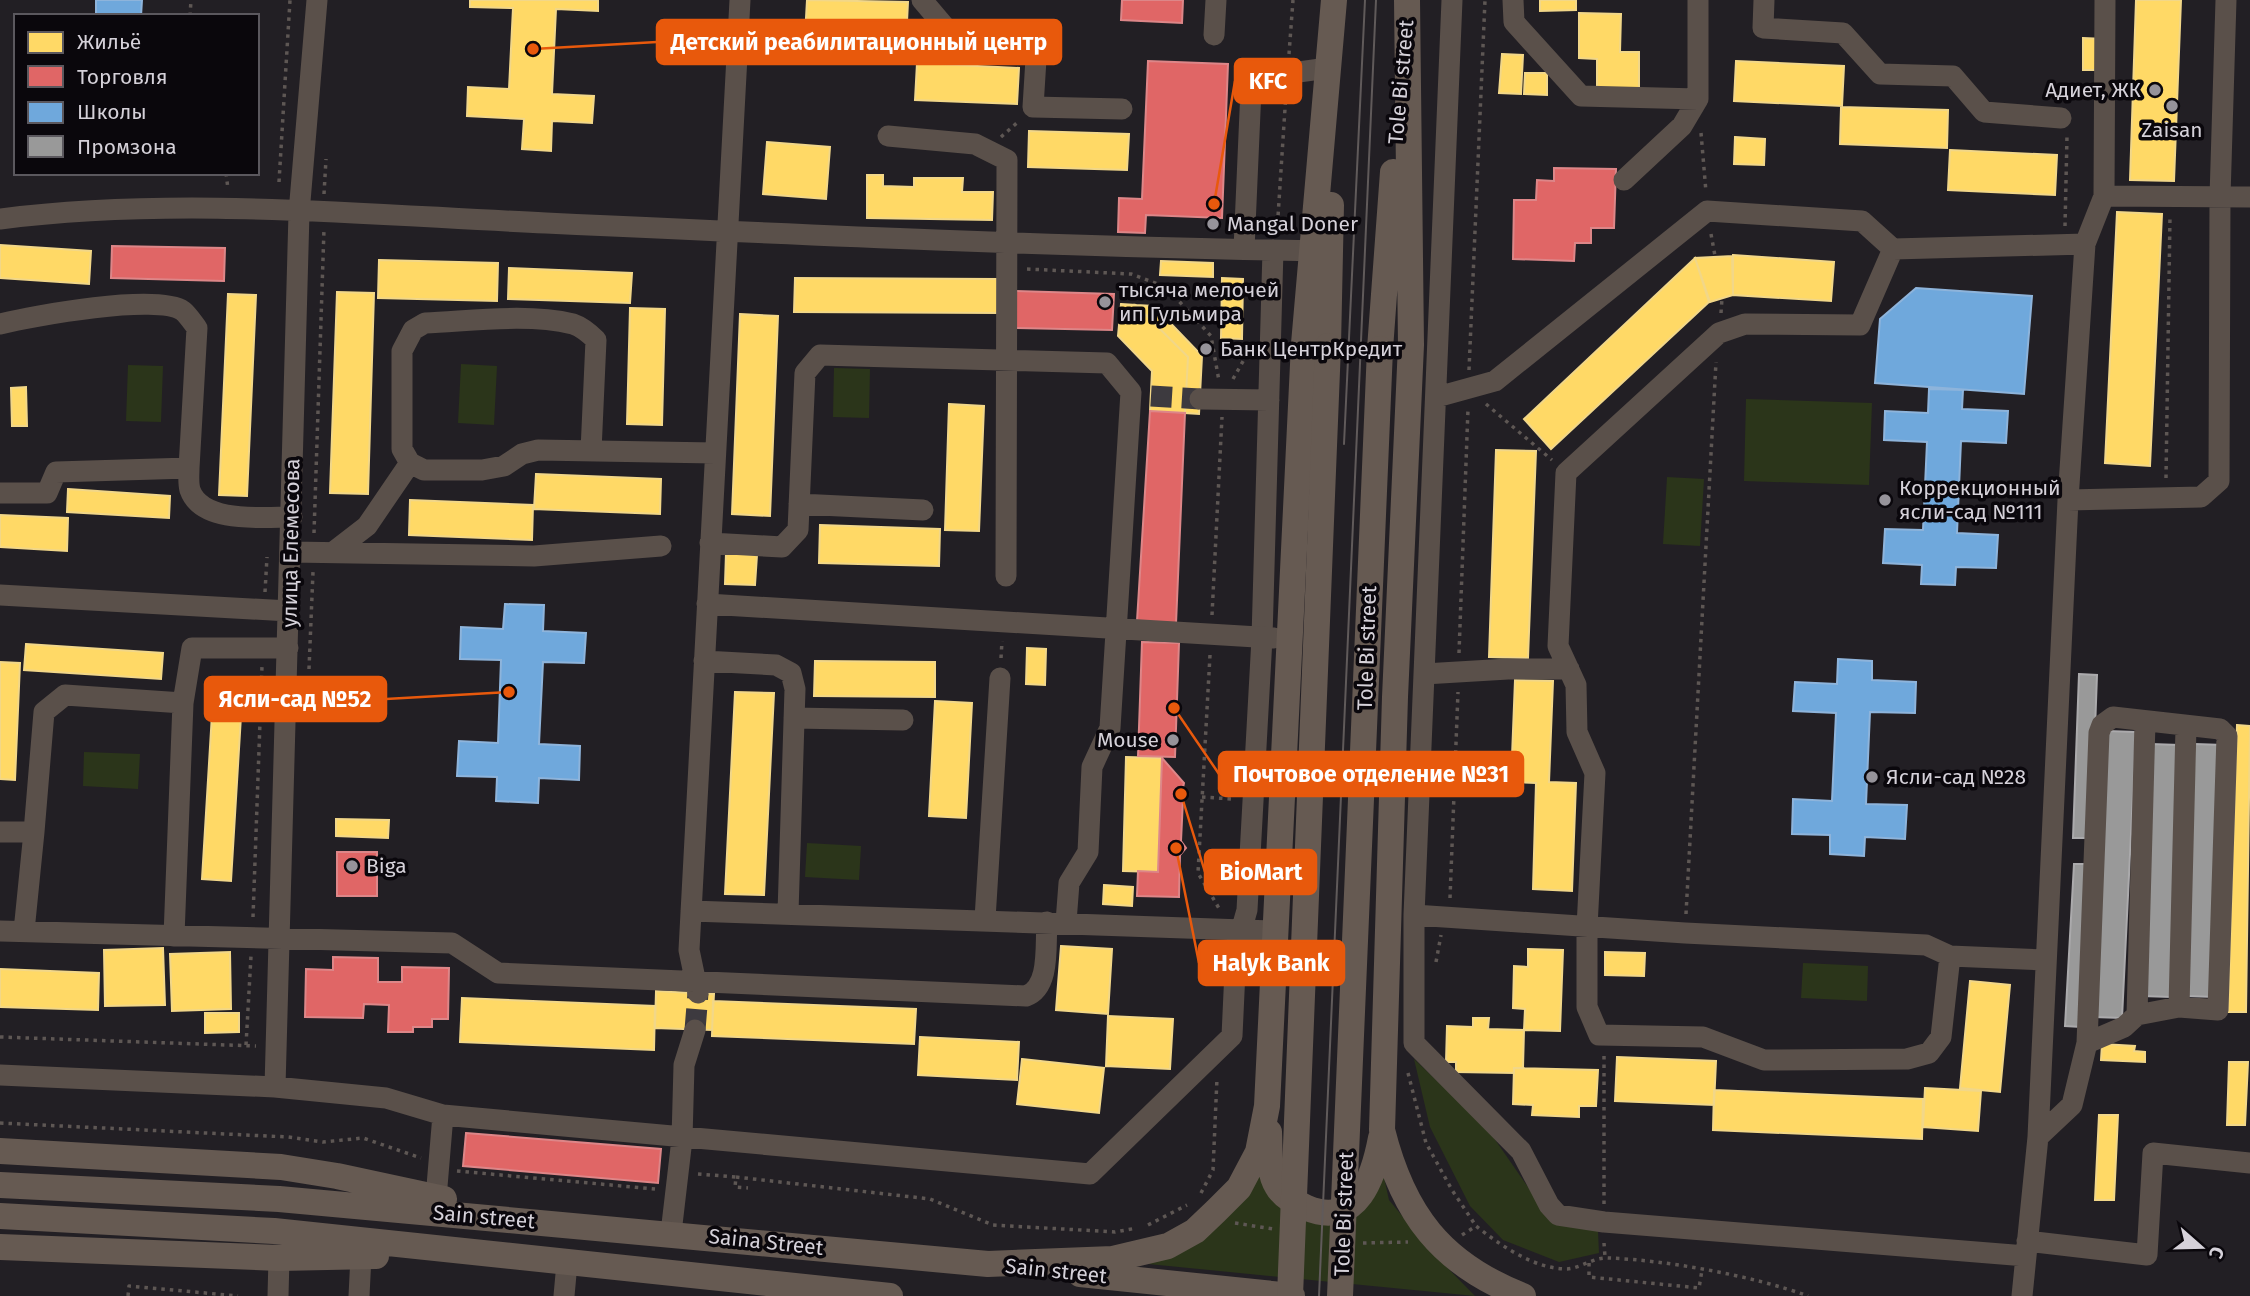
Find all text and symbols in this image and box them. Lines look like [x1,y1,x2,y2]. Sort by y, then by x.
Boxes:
legend [14,14,259,175]
street label: Tole Bi street [1383,18,1419,145]
callout: Детский реабилитационный центр [657,20,1061,64]
text: Детский реабилитационный центр [670,28,1047,56]
text: Жильё [77,29,141,55]
callout: KFC [1235,59,1301,103]
text: Торговля [77,64,168,90]
text: KFC [1249,67,1288,95]
place label: Адиет, ЖК [2045,77,2142,103]
marker: Адиет, ЖК [2147,82,2163,98]
marker: Zaisan [2164,98,2180,114]
text: Школы [77,99,147,125]
place label: Zaisan [2141,117,2203,143]
text: Промзона [77,134,177,160]
place label: Mangal Doner [1227,211,1358,237]
marker: Mangal Doner [1205,216,1221,232]
place label: тысяча мелочей ип Гульмира [1119,277,1279,327]
marker: тысяча мелочей ип Гульмира [1097,294,1113,310]
place label: Банк ЦентрКредит [1220,336,1403,362]
marker: Банк ЦентрКредит [1198,341,1214,357]
street label: улица Елемесова [277,458,305,628]
place label: Коррекционный ясли-сад №111 [1899,475,2061,525]
marker: Коррекционный ясли-сад №111 [1877,492,1893,508]
street label: Tole Bi street [1352,585,1382,711]
callout: Ясли-сад №52 [205,677,386,721]
text: Ясли-сад №52 [219,685,371,713]
place label: Mouse [1097,727,1159,753]
marker: Mouse [1165,732,1181,748]
callout: Почтовое отделение №31 [1219,752,1523,796]
text: Почтовое отделение №31 [1233,760,1509,788]
place label: Ясли-сад №28 [1886,764,2026,790]
marker: Ясли-сад №28 [1864,769,1880,785]
callout: BioMart [1205,850,1316,894]
place label: Biga [366,853,407,879]
marker: Biga [344,858,360,874]
text: BioMart [1220,858,1304,886]
callout: Halyk Bank [1199,941,1344,985]
text: Halyk Bank [1212,949,1330,977]
street label: Tole Bi street [1329,1151,1359,1277]
street label: Sain street [432,1200,536,1234]
north arrow [2166,1212,2236,1282]
street label: Saina Street [707,1223,825,1261]
text: С [2204,1244,2229,1262]
street label: Sain street [1004,1253,1108,1289]

